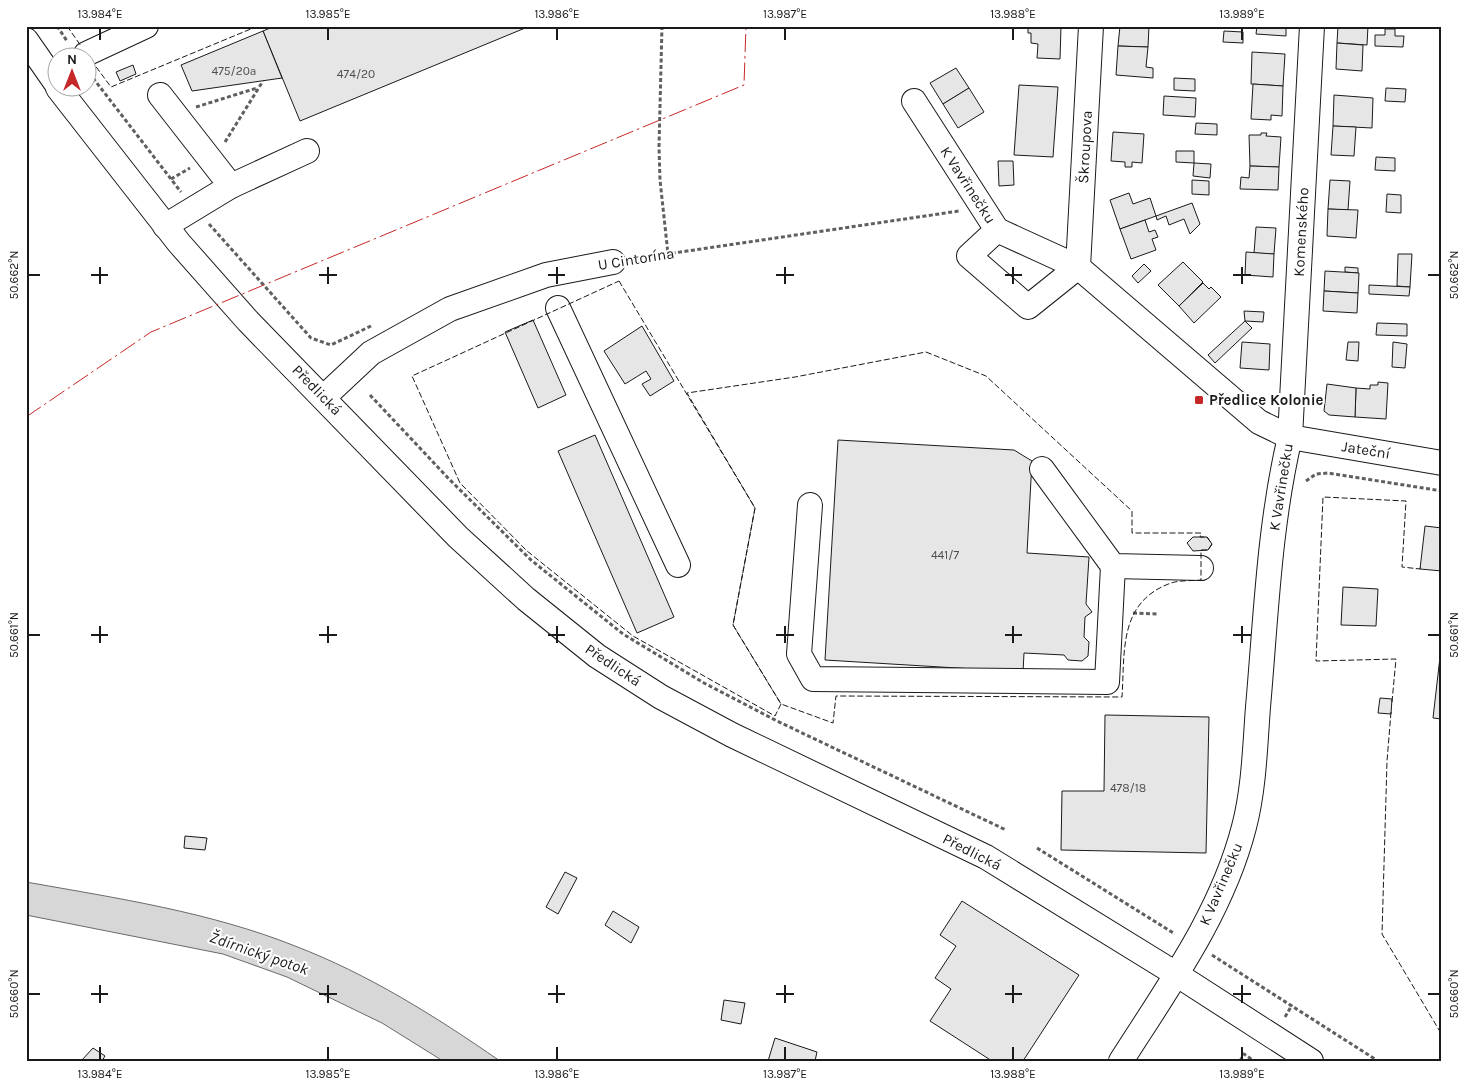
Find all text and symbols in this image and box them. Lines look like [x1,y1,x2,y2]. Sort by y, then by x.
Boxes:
text: 13.984°E [77,7,123,21]
text: 13.985°E [305,7,351,21]
text: 13.986°E [534,7,580,21]
text: 13.987°E [763,7,807,21]
text: 13.988°E [990,7,1036,21]
text: 13.989°E [1219,7,1265,21]
north arrow [48,48,98,98]
text: N [67,51,77,68]
house number: 475/20a [212,64,256,78]
house number: 474/20 [337,67,375,81]
street label: Škroupova [1074,110,1096,184]
street label: K Vavřinečku [936,143,1000,227]
street label: Komenského [1290,187,1312,277]
street label: U Cintorína [597,244,675,274]
text: 50.662°N [7,250,21,300]
text: 50.662°N [1447,250,1461,300]
street label: Předlická [288,361,346,419]
place label: Předlice Kolonie [1209,391,1324,409]
marker: Předlice Kolonie [1193,394,1205,406]
street label: Jateční [1340,437,1392,463]
street label: K Vavřinečku [1265,442,1297,532]
house number: 441/7 [931,548,959,562]
text: 50.661°N [7,612,21,658]
text: 50.661°N [1447,612,1461,658]
street label: Předlická [582,640,644,690]
house number: 478/18 [1110,781,1146,795]
street label: Předlická [940,830,1004,874]
street label: K Vavřinečku [1195,840,1247,928]
water label: Ždírnický potok [207,927,312,979]
text: 50.660°N [7,969,21,1019]
text: 50.660°N [1447,969,1461,1019]
text: 13.984°E [77,1067,123,1081]
text: 13.985°E [305,1067,351,1081]
text: 13.986°E [534,1067,580,1081]
text: 13.987°E [763,1067,807,1081]
text: 13.988°E [990,1067,1036,1081]
text: 13.989°E [1219,1067,1265,1081]

